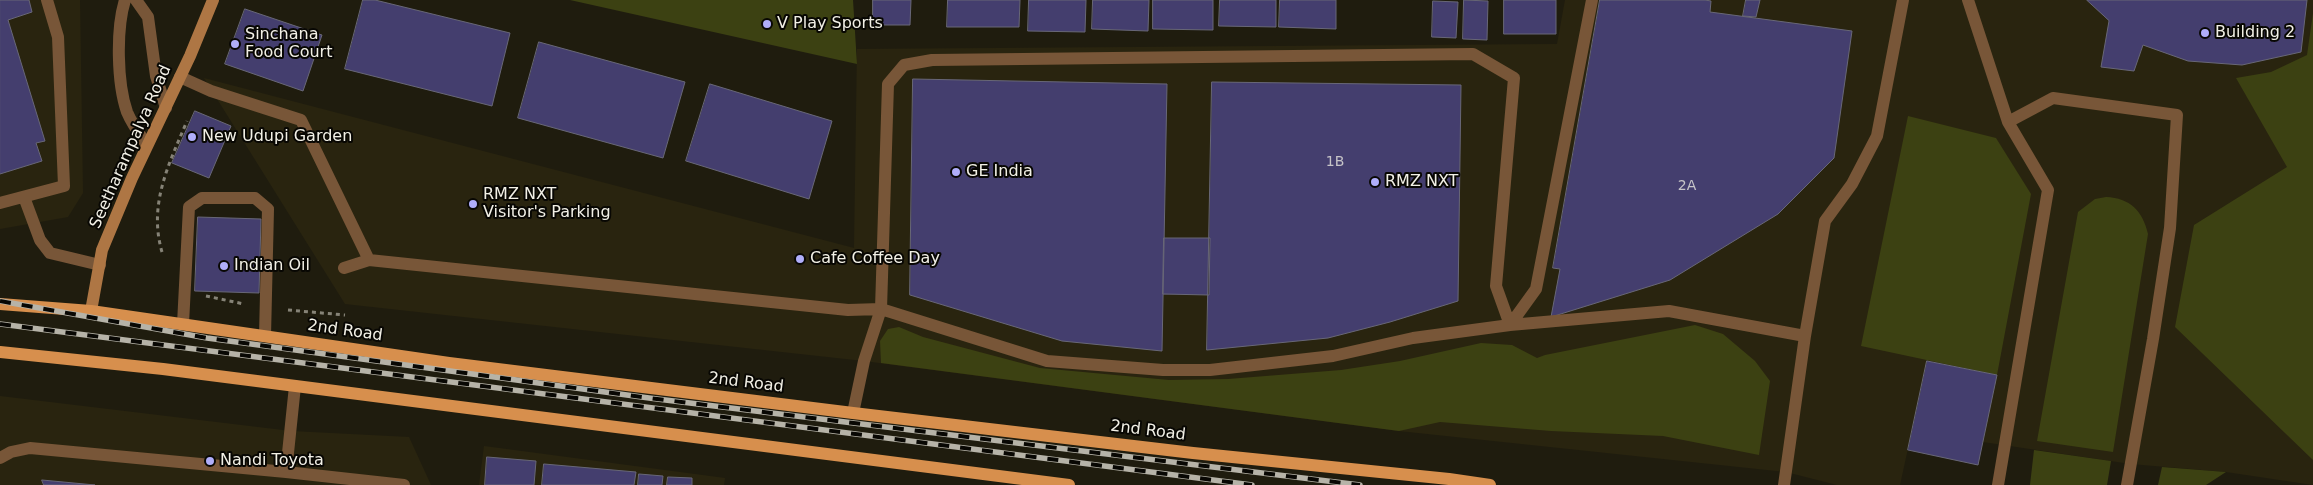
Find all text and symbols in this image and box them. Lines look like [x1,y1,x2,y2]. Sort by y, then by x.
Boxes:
place label: V Play Sports [777,14,883,34]
marker: V Play Sports [761,18,773,30]
place label: Building 2 [2215,23,2295,43]
place label: Sinchana Food Court [245,25,332,63]
marker: Building 2 [2199,27,2211,39]
marker: Sinchana Food Court [229,38,241,50]
street label: Seetharampalya Road [86,62,176,232]
place label: New Udupi Garden [202,127,352,147]
marker: New Udupi Garden [186,131,198,143]
house number: 1B [1326,154,1344,170]
place label: GE India [966,162,1033,182]
marker: GE India [950,166,962,178]
place label: RMZ NXT [1385,172,1458,192]
marker: RMZ NXT [1369,176,1381,188]
house number: 2A [1678,178,1696,194]
place label: RMZ NXT Visitor's Parking [483,185,611,223]
marker: RMZ NXT Visitor's Parking [467,198,479,210]
place label: Cafe Coffee Day [810,249,940,269]
marker: Cafe Coffee Day [794,253,806,265]
place label: Indian Oil [234,256,310,276]
marker: Indian Oil [218,260,230,272]
street label: 2nd Road [306,316,384,346]
street label: 2nd Road [707,369,785,397]
street label: 2nd Road [1109,417,1187,445]
place label: Nandi Toyota [220,451,324,471]
marker: Nandi Toyota [204,455,216,467]

